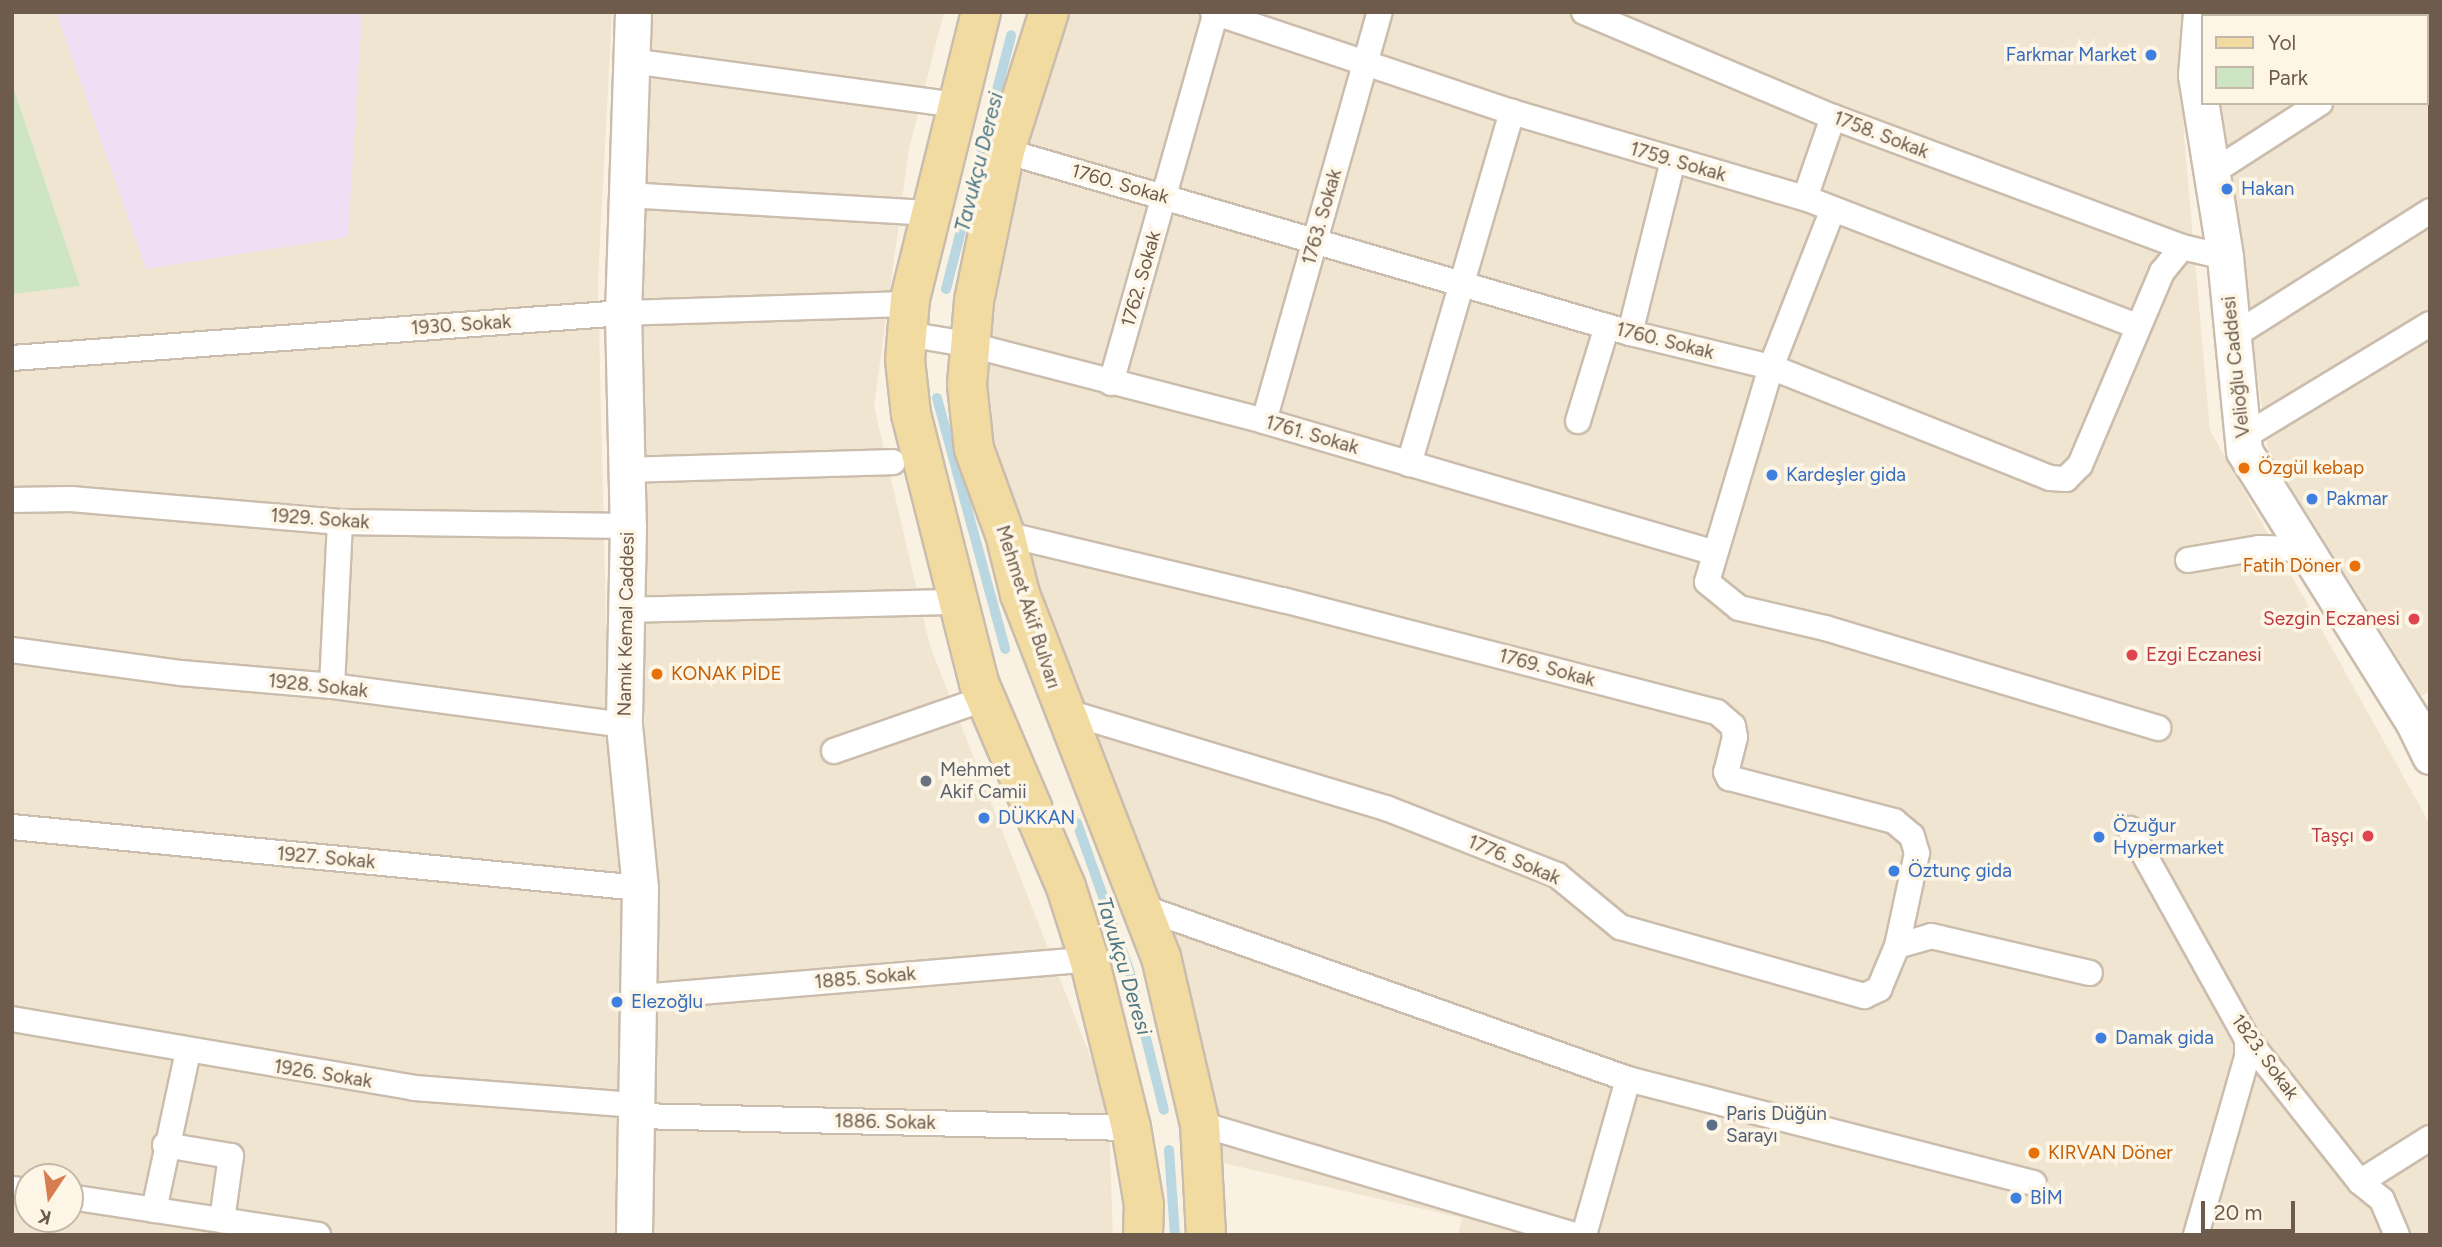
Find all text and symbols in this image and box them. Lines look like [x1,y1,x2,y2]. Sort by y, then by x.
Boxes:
legend [2200,14,2428,105]
text: Yol [2268,30,2296,55]
place label: Farkmar Market [2006,44,2137,66]
marker: Farkmar Market [2143,47,2159,63]
text: Park [2268,65,2308,90]
water label: Tavukçu Deresi [949,90,1009,234]
street label: 1758. Sokak [1830,106,1932,164]
street label: 1759. Sokak [1627,137,1729,187]
street label: 1760. Sokak [1069,159,1171,209]
street label: 1763. Sokak [1297,167,1347,267]
place label: Hakan [2241,178,2294,200]
marker: Hakan [2219,181,2235,197]
street label: 1762. Sokak [1116,228,1166,330]
street label: Velioğlu Caddesi [2217,295,2255,439]
street label: 1930. Sokak [410,310,512,340]
street label: 1760. Sokak [1614,318,1716,364]
street label: 1761. Sokak [1263,411,1361,459]
place label: Özgül kebap [2258,457,2364,479]
marker: Özgül kebap [2236,460,2252,476]
place label: Kardeşler gida [1786,464,1906,486]
marker: Kardeşler gida [1764,467,1780,483]
place label: Pakmar [2326,488,2388,510]
marker: Pakmar [2304,491,2320,507]
street label: 1929. Sokak [270,504,370,534]
street label: Mehmet Akif Bulvarı [991,523,1065,691]
street label: Namık Kemal Caddesi [613,531,639,717]
place label: Fatih Döner [2243,555,2341,577]
marker: Fatih Döner [2347,558,2363,574]
place label: Sezgin Eczanesi [2263,608,2400,630]
marker: Sezgin Eczanesi [2406,611,2422,627]
street label: 1769. Sokak [1496,644,1598,692]
place label: Ezgi Eczanesi [2146,644,2262,666]
marker: Ezgi Eczanesi [2124,647,2140,663]
place label: KONAK PİDE [671,663,782,685]
marker: KONAK PİDE [649,666,665,682]
street label: 1928. Sokak [267,669,369,703]
place label: Mehmet Akif Camii [940,759,1027,803]
marker: Mehmet Akif Camii [918,773,934,789]
place label: DÜKKAN [998,807,1075,829]
marker: DÜKKAN [976,810,992,826]
place label: Özuğur Hypermarket [2113,815,2224,859]
place label: Taşçı [2311,825,2354,847]
marker: Taşçı [2360,828,2376,844]
marker: Özuğur Hypermarket [2091,829,2107,845]
street label: 1776. Sokak [1464,830,1564,890]
street label: 1927. Sokak [276,842,376,874]
place label: Öztunç gida [1908,860,2012,882]
marker: Öztunç gida [1886,863,1902,879]
water label: Tavukçu Deresi [1091,894,1157,1038]
street label: 1885. Sokak [814,962,916,994]
place label: Elezoğlu [631,991,703,1013]
marker: Elezoğlu [609,994,625,1010]
street label: 1823. Sokak [2226,1010,2304,1104]
place label: Damak gida [2115,1027,2214,1049]
marker: Damak gida [2093,1030,2109,1046]
street label: 1926. Sokak [272,1055,374,1093]
place label: Paris Düğün Sarayı [1726,1103,1827,1147]
street label: 1886. Sokak [834,1110,936,1134]
marker: Paris Düğün Sarayı [1704,1117,1720,1133]
place label: KIRVAN Döner [2048,1142,2173,1164]
marker: KIRVAN Döner [2026,1145,2042,1161]
north arrow [14,1163,84,1233]
place label: BİM [2030,1187,2063,1209]
scale bar [2204,1188,2298,1232]
marker: BİM [2008,1190,2024,1206]
text: 20 m [2214,1200,2262,1225]
text: K [36,1204,53,1230]

